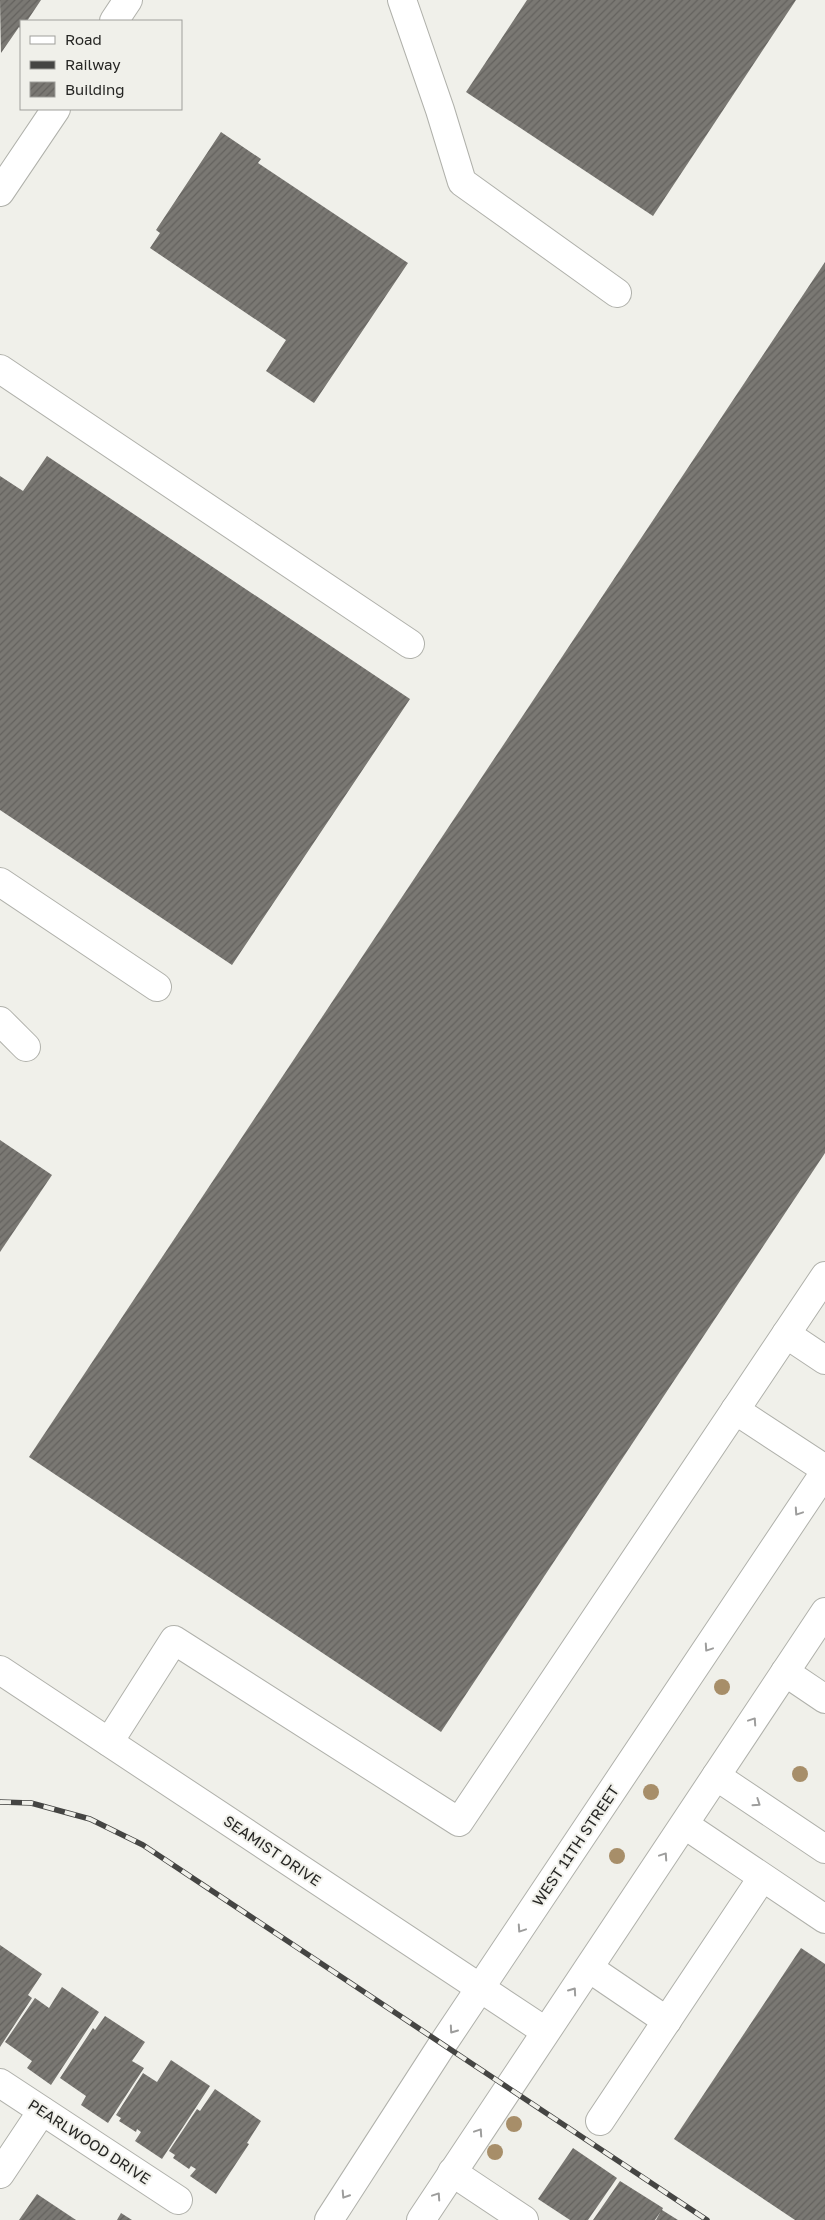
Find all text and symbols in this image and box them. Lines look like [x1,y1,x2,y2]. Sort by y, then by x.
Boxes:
legend [20,20,182,110]
text: Road [65,30,102,48]
text: Railway [65,55,121,73]
text: Building [65,80,125,98]
one-way arrow [795,1507,804,1516]
one-way arrow [705,1642,714,1652]
one-way arrow [747,1717,756,1726]
street label: WEST 11TH STREET [528,1782,622,1909]
one-way arrow [751,1797,760,1806]
street label: SEAMIST DRIVE [220,1811,325,1889]
one-way arrow [657,1853,667,1862]
one-way arrow [518,1923,527,1933]
one-way arrow [567,1988,576,1997]
one-way arrow [450,2024,459,2033]
street label: PEARLWOOD DRIVE [25,2095,154,2187]
one-way arrow [473,2128,483,2137]
one-way arrow [342,2189,351,2199]
one-way arrow [430,2192,440,2201]

